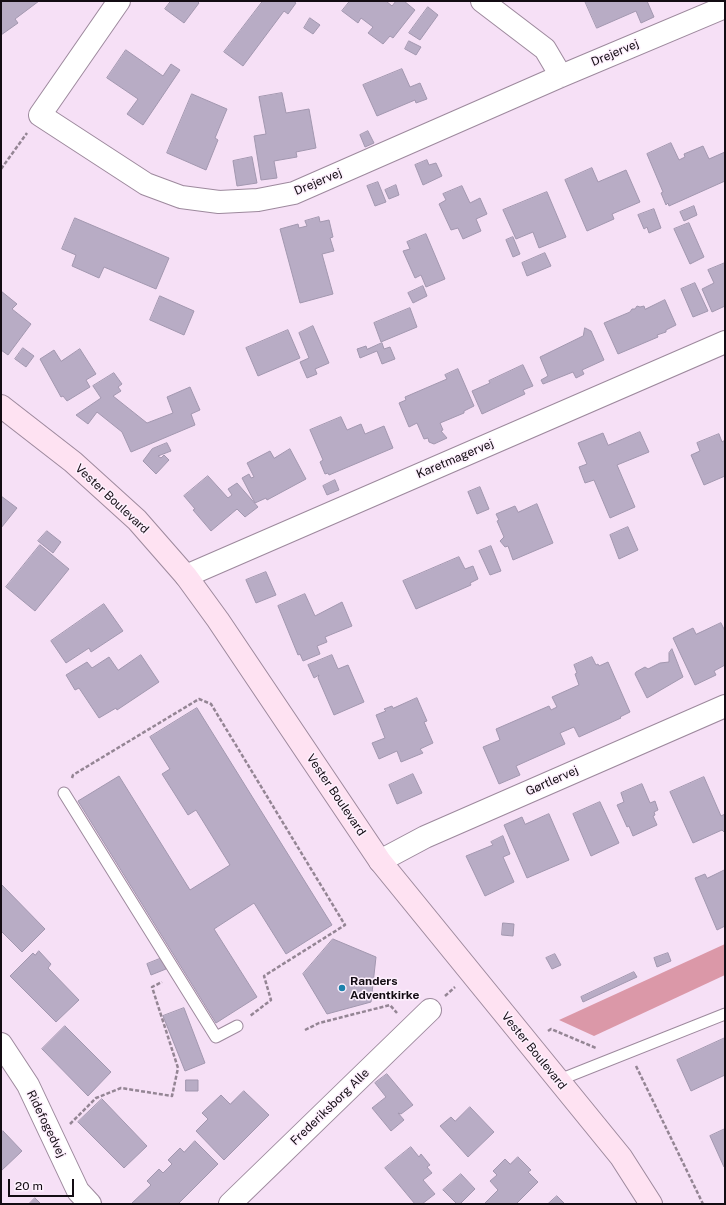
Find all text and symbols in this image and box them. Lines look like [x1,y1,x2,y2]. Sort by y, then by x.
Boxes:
street label: Drejervej [589,37,641,69]
street label: Drejervej [292,166,344,198]
street label: Karetmagervej [414,436,496,482]
street label: Vester Boulevard [72,461,152,537]
street label: Vester Boulevard [303,751,369,839]
street label: Gørtlervej [524,763,580,799]
place label: Randers Adventkirke [350,974,419,1002]
marker: Randers Adventkirke [337,983,347,993]
street label: Vester Boulevard [498,1009,570,1093]
street label: Frederiksborg Alle [288,1066,372,1148]
street label: Ridefogedvej [23,1088,69,1160]
scale bar [10,1171,76,1197]
text: 20 m [15,1179,43,1193]

